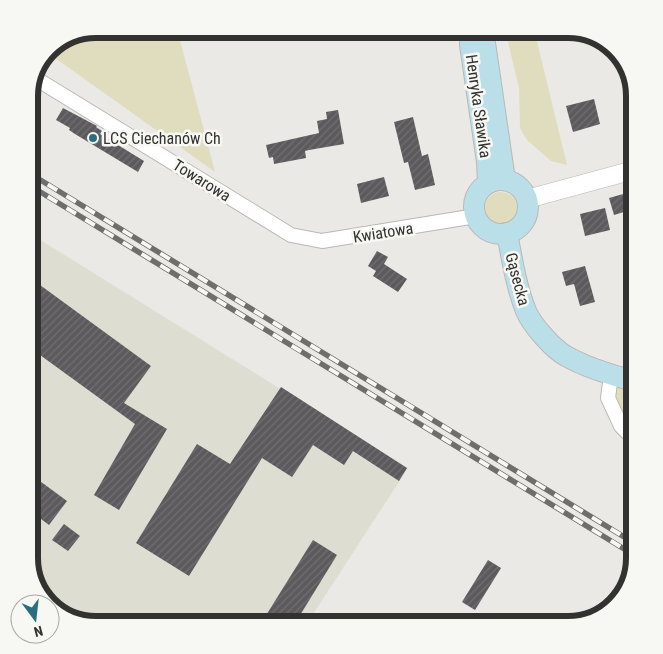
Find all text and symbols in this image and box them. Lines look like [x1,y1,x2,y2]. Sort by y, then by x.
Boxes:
street label: Henryka Sławika [462,53,495,159]
place label: LCS Ciechanów Ch [103,129,221,148]
marker: LCS Ciechanów Ch [87,132,99,144]
street label: Towarowa [169,155,234,206]
street label: Kwiatowa [352,218,415,247]
street label: Gąsecka [501,251,534,308]
north arrow [10,594,60,644]
text: N [32,623,45,640]

